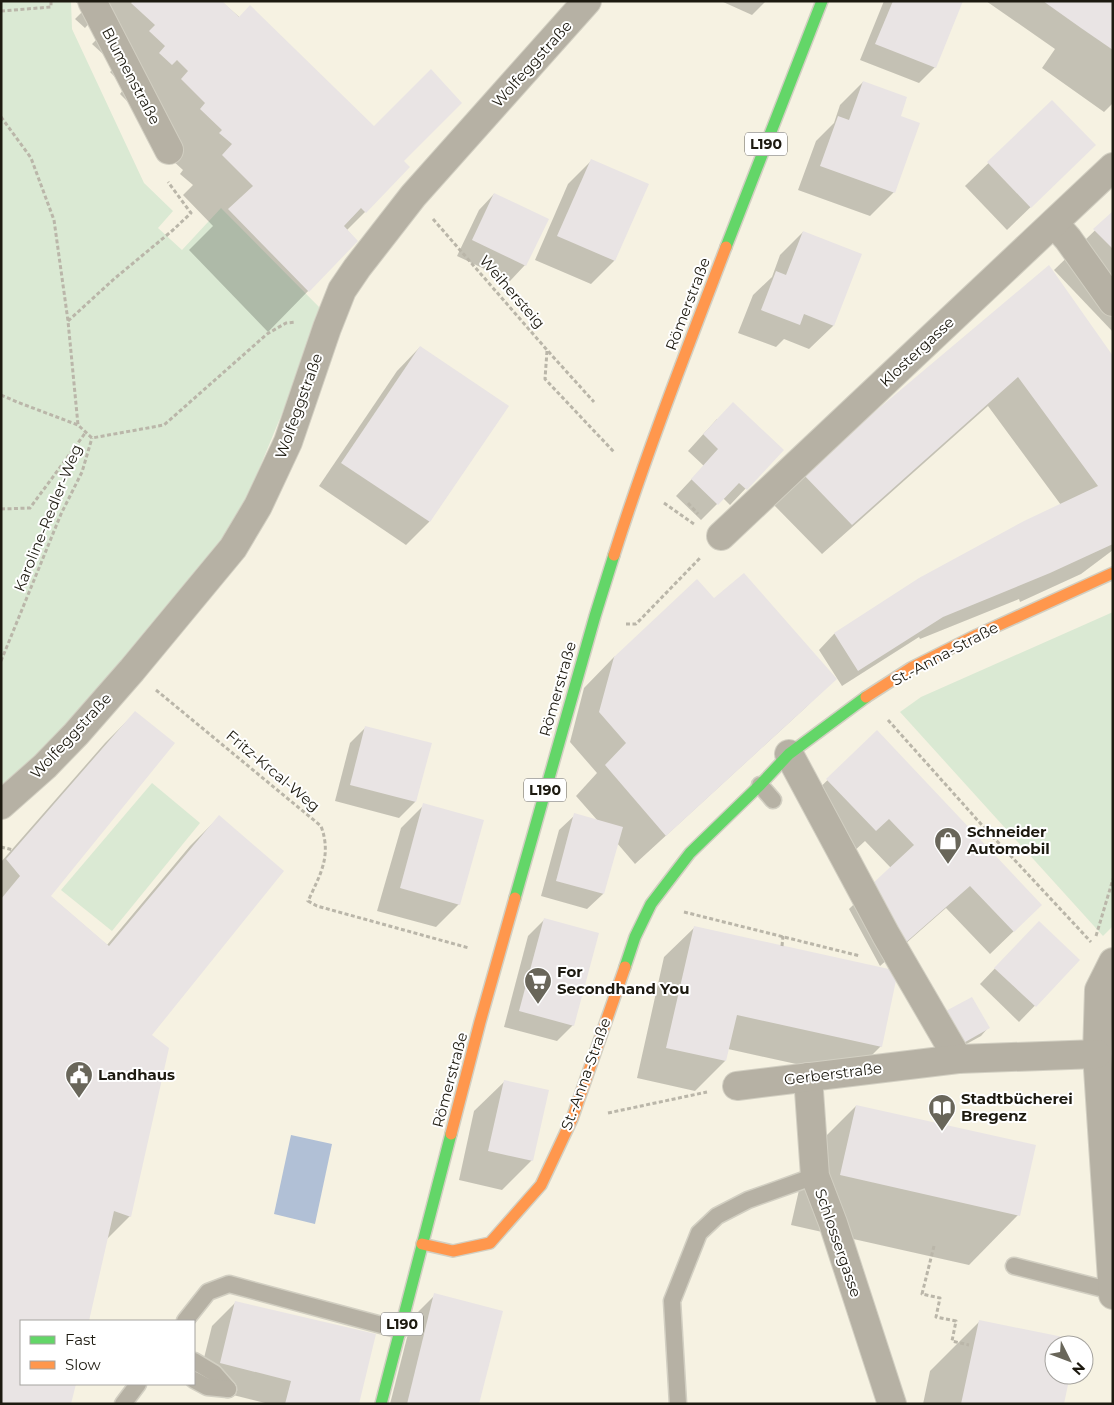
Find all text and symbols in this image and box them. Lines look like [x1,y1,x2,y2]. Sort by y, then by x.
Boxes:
street label: Wolfeggstraße [488,16,576,111]
street label: Blumenstraße [98,24,165,128]
road number: L190 [745,132,787,156]
street label: Weihersteig [475,251,549,332]
street label: Römerstraße [661,255,714,353]
street label: Klostergasse [875,312,958,391]
street label: Wolfeggstraße [271,351,326,461]
street label: Karoline-Redler-Weg [9,441,86,594]
street label: St.-Anna-Straße [888,617,1001,690]
street label: Römerstraße [535,639,580,739]
street label: Wolfeggstraße [26,689,115,783]
street label: Fritz-Krcal-Weg [223,726,324,815]
road number: L190 [524,778,566,802]
place label: Schneider Automobil [966,822,1050,858]
shop icon: Schneider Automobil [933,826,963,865]
place label: For Secondhand You [557,962,689,998]
supermarket icon: For Secondhand You [523,966,553,1005]
street label: St.-Anna-Straße [556,1015,615,1133]
street label: Römerstraße [428,1030,471,1130]
street label: Gerberstraße [783,1058,883,1089]
public building icon: Landhaus [64,1060,94,1099]
place label: Landhaus [98,1065,175,1084]
place label: Stadtbücherei Bregenz [961,1089,1073,1125]
library icon: Stadtbücherei Bregenz [927,1093,957,1132]
street label: Schlossergasse [811,1186,866,1300]
road number: L190 [381,1312,423,1336]
legend [20,1320,195,1385]
text: Fast [65,1330,96,1349]
north arrow [1044,1335,1094,1385]
text: Slow [65,1355,101,1374]
text: N [1068,1358,1089,1379]

